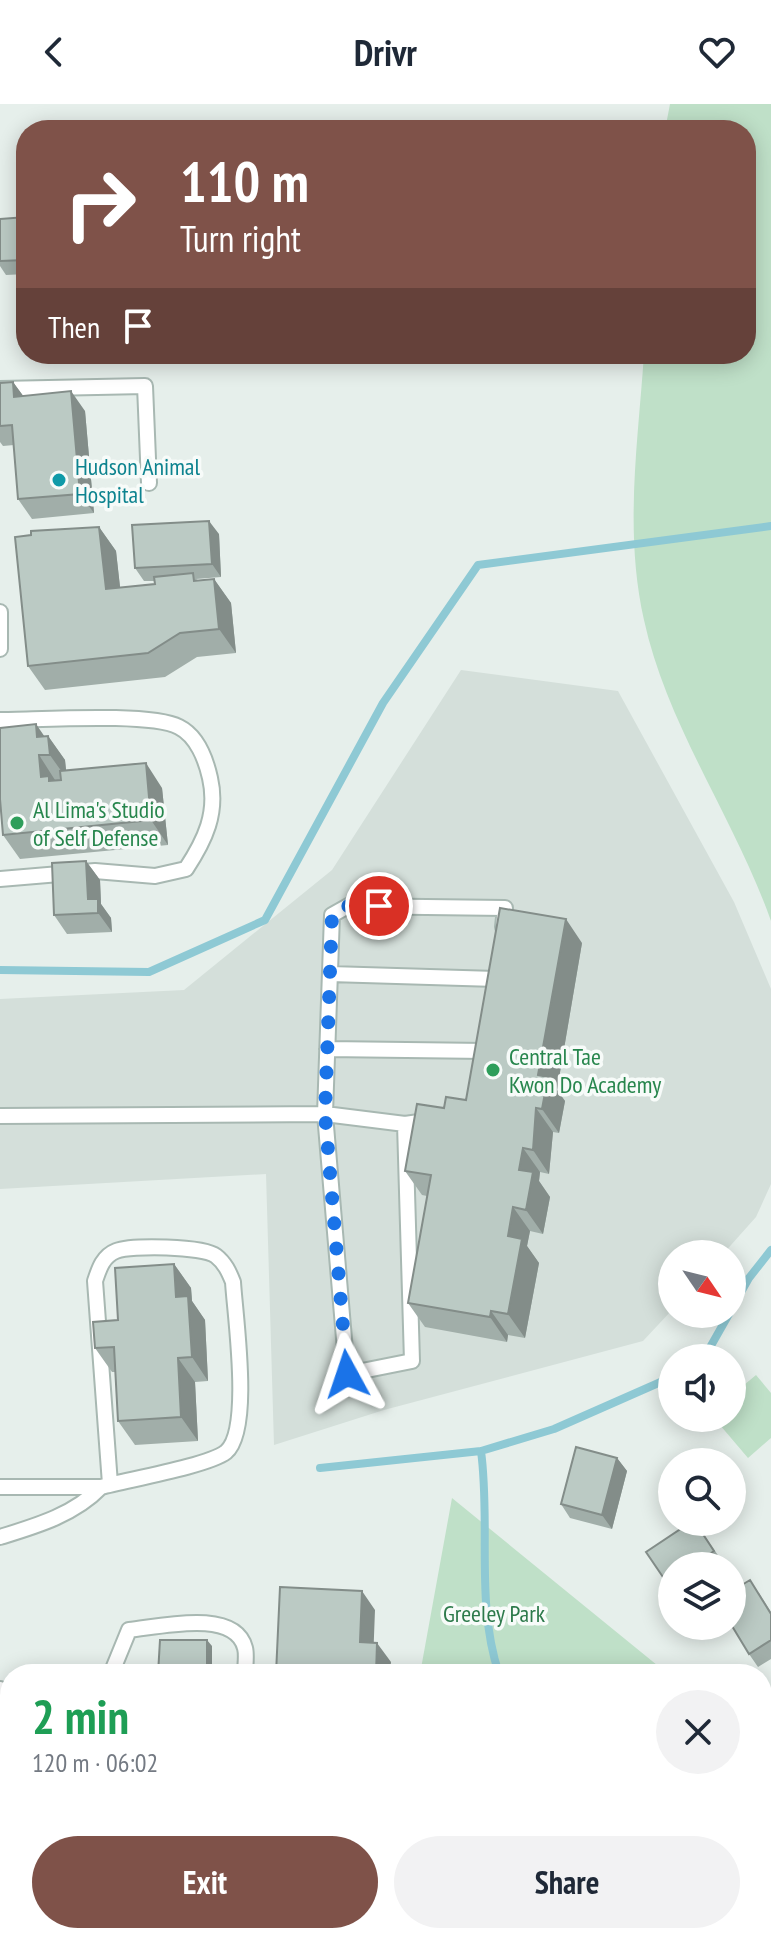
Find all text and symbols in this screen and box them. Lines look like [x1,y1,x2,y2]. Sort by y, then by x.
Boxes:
text: Drivr [354,29,417,76]
icon: back [32,30,76,74]
icon: heart [695,30,739,74]
text: 110 m [180,145,309,217]
icon: right [48,152,152,256]
text: Turn right [180,215,301,262]
icon: arrive [116,304,160,348]
text: Then [48,307,100,346]
place label: Hudson Animal Hospital [75,451,200,510]
marker: Hudson Animal Hospital [50,471,68,489]
place label: Al Lima's Studio of Self Defense [33,794,165,853]
marker: Al Lima's Studio of Self Defense [8,814,26,832]
pin [345,872,413,940]
icon: arrive [357,884,401,928]
place label: Central Tae Kwon Do Academy [509,1041,661,1100]
marker: Central Tae Kwon Do Academy [484,1061,502,1079]
north arrow [658,1240,746,1328]
map controls [658,1240,746,1640]
position arrow [305,1332,389,1416]
button: sound [658,1344,746,1432]
button: search [658,1448,746,1536]
button: layers [658,1552,746,1640]
park label: Greeley Park [443,1598,546,1629]
text: 2 min [32,1685,129,1747]
button: close [656,1690,740,1774]
text: 120 m · 06:02 [32,1746,158,1779]
button: Exit [32,1836,378,1928]
button: Share [394,1836,740,1928]

